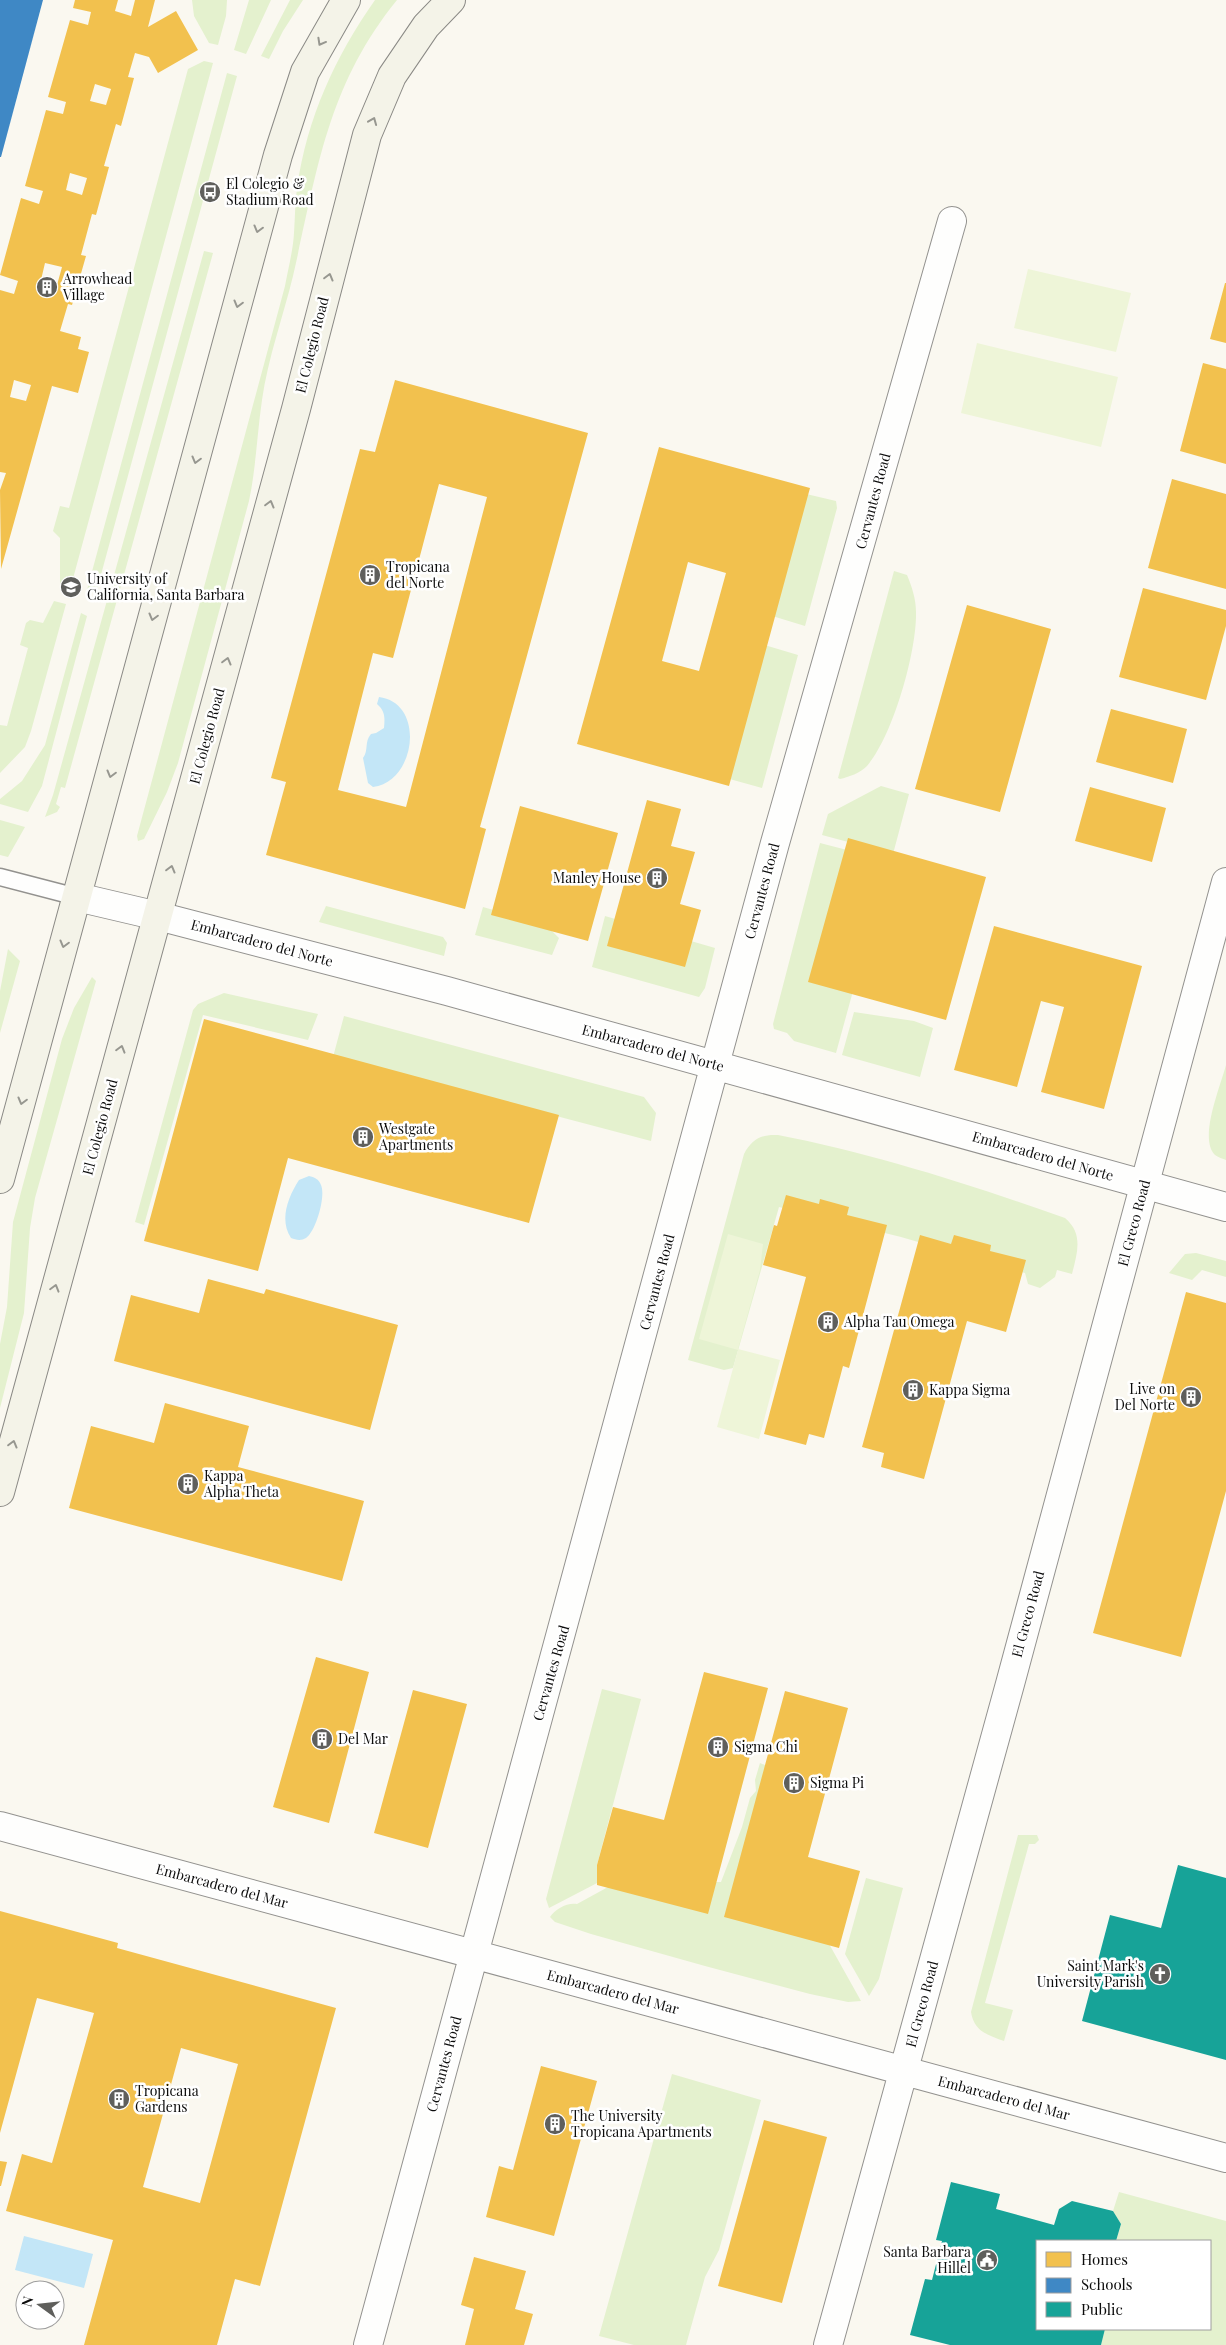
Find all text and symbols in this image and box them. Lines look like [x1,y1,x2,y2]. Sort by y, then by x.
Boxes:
one-way arrow [318,37,328,46]
one-way arrow [367,117,377,126]
place label: El Colegio & Stadium Road [226,174,314,209]
bus stop icon: El Colegio & Stadium Road [198,180,222,204]
one-way arrow [253,224,264,233]
place label: Arrowhead Village [62,269,132,304]
one-way arrow [324,274,334,282]
building icon: Arrowhead Village [35,275,59,299]
street label: El Colegio Road [290,295,333,395]
one-way arrow [233,299,244,308]
street label: Cervantes Road [851,451,894,551]
one-way arrow [191,456,201,464]
one-way arrow [264,500,275,509]
place label: Tropicana del Norte [386,557,450,592]
building icon: Tropicana del Norte [358,563,382,587]
place label: University of California, Santa Barbara [87,569,244,604]
school or university icon: University of California, Santa Barbara [59,575,83,599]
one-way arrow [149,613,159,621]
one-way arrow [222,658,232,666]
street label: El Colegio Road [185,686,228,786]
one-way arrow [106,770,117,779]
street label: Cervantes Road [740,841,783,941]
one-way arrow [165,864,176,873]
building icon: Manley House [645,866,669,890]
place label: Manley House [553,868,641,887]
street label: Embarcadero del Norte [189,914,335,971]
one-way arrow [60,939,70,947]
street label: Embarcadero del Norte [580,1019,726,1076]
one-way arrow [115,1045,126,1054]
street label: El Colegio Road [78,1077,121,1177]
one-way arrow [17,1096,27,1104]
place label: Westgate Apartments [378,1119,453,1154]
building icon: Westgate Apartments [351,1125,375,1149]
street label: Embarcadero del Norte [970,1126,1116,1185]
street label: El Greco Road [1113,1178,1154,1268]
street label: Cervantes Road [635,1232,678,1332]
one-way arrow [49,1283,60,1292]
building icon: Alpha Tau Omega [816,1310,840,1334]
place label: Alpha Tau Omega [843,1312,954,1331]
building icon: Kappa Sigma [901,1378,925,1402]
place label: Live on Del Norte [1115,1379,1176,1414]
place label: Kappa Sigma [929,1380,1010,1399]
building icon: Live on Del Norte [1179,1385,1203,1409]
one-way arrow [7,1441,17,1449]
place label: Kappa Alpha Theta [203,1466,279,1501]
building icon: Kappa Alpha Theta [176,1472,200,1496]
street label: El Greco Road [1007,1569,1048,1659]
street label: Cervantes Road [528,1623,573,1723]
building icon: Del Mar [310,1727,334,1751]
place label: Del Mar [338,1729,389,1748]
building icon: Sigma Chi [706,1735,730,1759]
place label: Sigma Chi [734,1737,798,1756]
building icon: Sigma Pi [782,1771,806,1795]
place label: Sigma Pi [810,1773,864,1792]
street label: Embarcadero del Mar [154,1859,291,1912]
place label: Saint Mark's University Parish [1037,1956,1145,1991]
street label: El Greco Road [901,1959,942,2049]
church icon: Saint Mark's University Parish [1148,1962,1172,1986]
street label: Embarcadero del Mar [545,1965,682,2018]
street label: Cervantes Road [422,2014,465,2114]
street label: Embarcadero del Mar [936,2071,1073,2124]
place label: Tropicana Gardens [135,2081,199,2116]
building icon: Tropicana Gardens [107,2087,131,2111]
place label: The University Tropicana Apartments [571,2106,712,2141]
building icon: The University Tropicana Apartments [543,2112,567,2136]
legend [1036,2240,1211,2330]
place label: Santa Barbara Hillel [883,2242,971,2277]
public building icon: Santa Barbara Hillel [975,2248,999,2272]
text: Homes [1081,2249,1128,2269]
text: Schools [1081,2274,1133,2294]
north arrow [15,2280,65,2330]
text: N [16,2294,37,2309]
text: Public [1081,2299,1123,2319]

